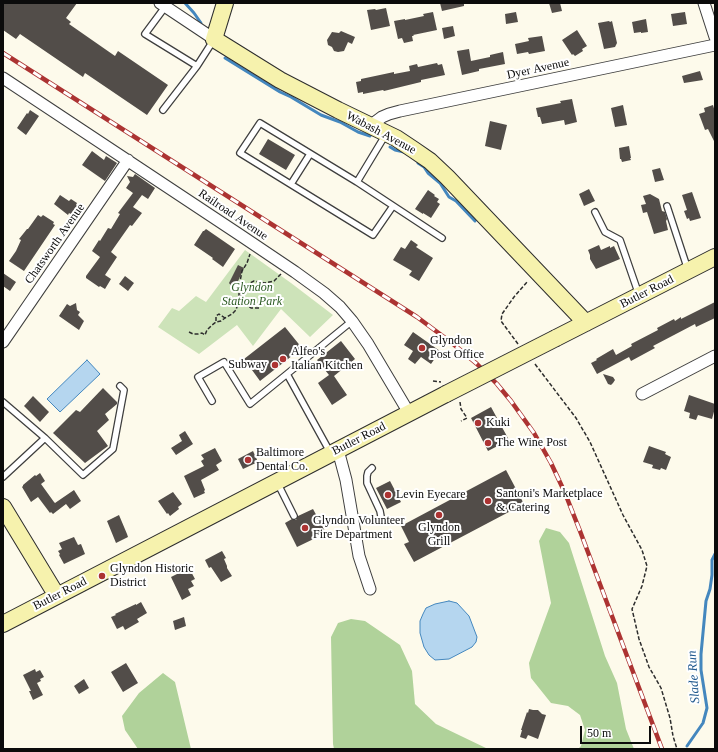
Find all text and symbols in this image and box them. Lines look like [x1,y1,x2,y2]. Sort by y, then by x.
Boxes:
street label: Dyer Avenue [505,55,571,83]
street label: Wabash Avenue [344,109,418,157]
street label: Railroad Avenue [196,186,270,244]
street label: Chatsworth Avenue [22,201,88,287]
street label: Butler Road [618,272,676,312]
park label: Glyndon Station Park [222,281,282,309]
place label: Glyndon Post Office [430,334,484,362]
marker: Glyndon Post Office [417,343,427,353]
place label: Alfeo's Italian Kitchen [291,345,363,373]
marker: Alfeo's Italian Kitchen [278,354,288,364]
place label: Subway [228,358,267,372]
marker: Subway [270,360,280,370]
place label: Kuki [486,416,510,430]
marker: Kuki [473,418,483,428]
street label: Butler Road [330,419,388,459]
place label: The Wine Post [496,436,567,450]
marker: The Wine Post [483,438,493,448]
place label: Baltimore Dental Co. [256,446,308,474]
marker: Baltimore Dental Co. [243,455,253,465]
place label: Santoni's Marketplace & Catering [496,487,602,515]
place label: Levin Eyecare [396,488,466,502]
marker: Levin Eyecare [383,490,393,500]
marker: Santoni's Marketplace & Catering [483,496,493,506]
marker: Glyndon Grill [434,510,444,520]
place label: Glyndon Volunteer Fire Department [313,514,404,542]
place label: Glyndon Grill [418,521,460,549]
marker: Glyndon Volunteer Fire Department [300,523,310,533]
place label: Glyndon Historic District [110,562,194,590]
marker: Glyndon Historic District [97,571,107,581]
street label: Butler Road [31,574,89,614]
water label: Slade Run [684,650,704,704]
scale bar [582,718,653,744]
text: 50 m [587,726,611,740]

